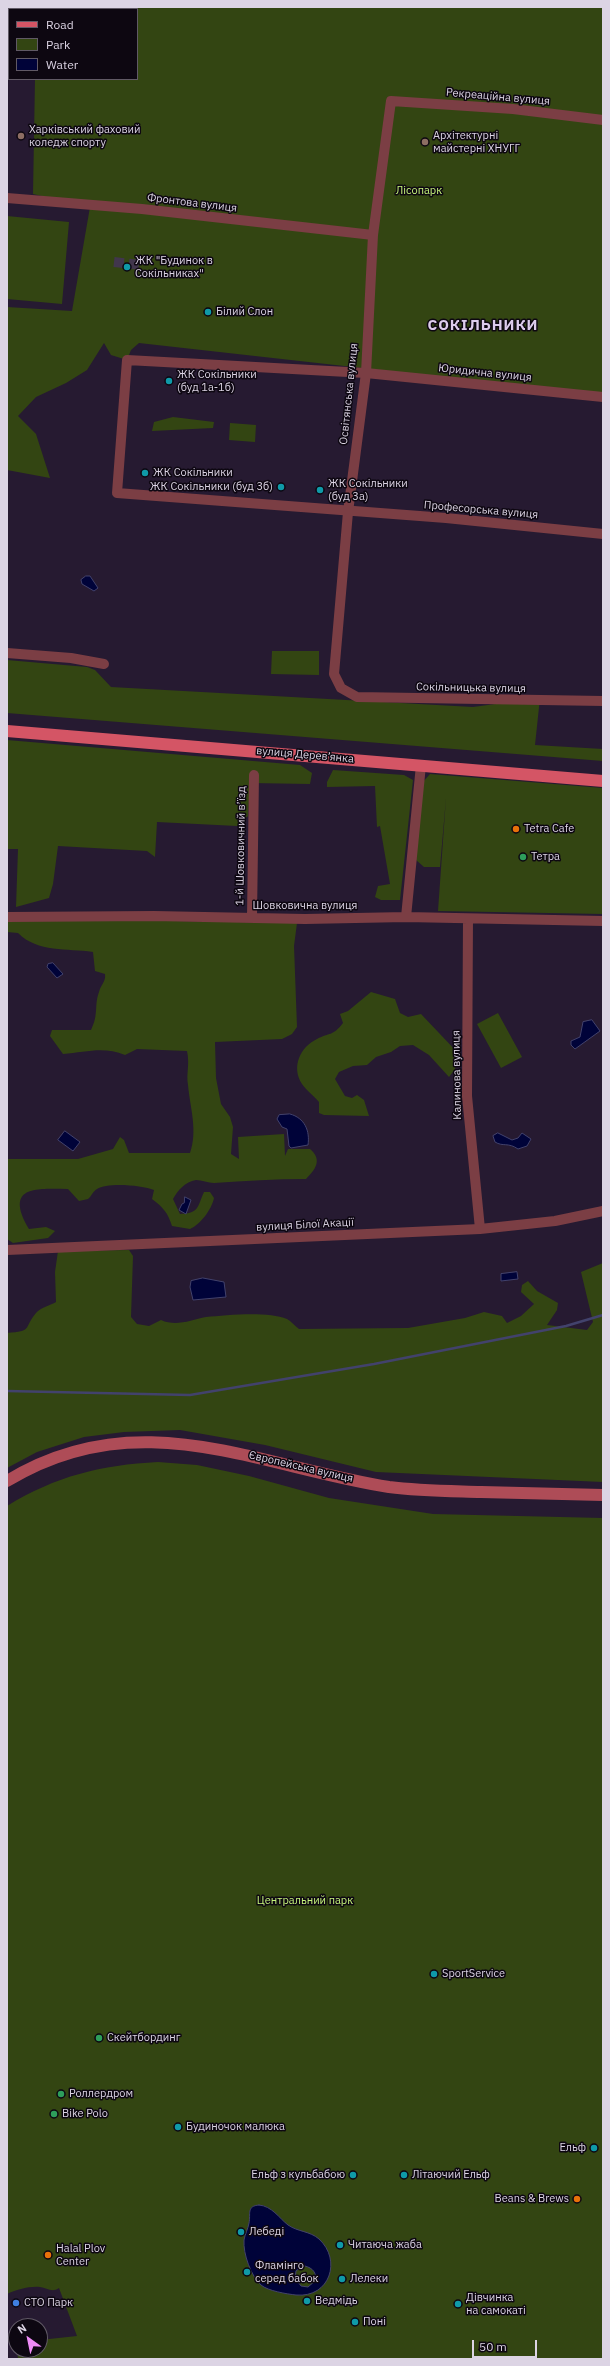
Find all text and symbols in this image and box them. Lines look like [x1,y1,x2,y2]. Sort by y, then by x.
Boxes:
legend [8,8,138,80]
text: Road [46,17,74,32]
text: Park [46,37,70,52]
text: Water [46,57,78,72]
street label: Рекреаційна вулиця [446,86,550,108]
place label: Харківський фаховий коледж спорту [29,123,141,149]
place label: Архітектурні майстерні ХНУГГ [433,129,520,155]
marker: Харківський фаховий коледж спорту [16,131,26,141]
marker: Архітектурні майстерні ХНУГГ [420,137,430,147]
park label: Лісопарк [396,184,442,198]
street label: Фронтова вулиця [146,191,238,215]
place label: ЖК "Будинок в Сокільниках" [135,254,213,280]
marker: ЖК "Будинок в Сокільниках" [122,262,132,272]
place label: Білий Слон [216,305,273,319]
marker: Білий Слон [203,307,213,317]
district label: СОКІЛЬНИКИ [428,317,538,335]
street label: Освітянська вулиця [337,343,361,445]
street label: Юридична вулиця [438,362,532,384]
place label: ЖК Сокільники (буд 1а-1б) [177,368,257,394]
marker: ЖК Сокільники (буд 1а-1б) [164,376,174,386]
place label: ЖК Сокільники [153,466,233,480]
marker: ЖК Сокільники [140,468,150,478]
place label: ЖК Сокільники (буд 3а) [328,477,408,503]
place label: ЖК Сокільники (буд 3б) [150,480,273,494]
marker: ЖК Сокільники (буд 3б) [276,482,286,492]
marker: ЖК Сокільники (буд 3а) [315,485,325,495]
street label: Професорська вулиця [423,498,539,522]
street label: Сокільницька вулиця [416,680,526,696]
street label: вулиця Дерев’янка [256,744,354,766]
street label: 1-й Шовковичний в’їзд [233,786,249,906]
place label: Tetra Cafe [524,822,574,836]
marker: Tetra Cafe [511,824,521,834]
place label: Тетра [531,850,560,864]
marker: Тетра [518,852,528,862]
street label: Шовковична вулиця [253,899,357,913]
street label: Калинова вулиця [450,1030,464,1120]
street label: вулиця Білої Акації [256,1216,354,1234]
street label: Європейська вулиця [248,1449,354,1485]
park label: Центральний парк [257,1894,353,1908]
place label: SportService [442,1967,505,1981]
marker: SportService [429,1969,439,1979]
place label: Скейтбординг [107,2031,181,2045]
marker: Скейтбординг [94,2033,104,2043]
place label: Роллердром [69,2087,133,2101]
marker: Роллердром [56,2089,66,2099]
place label: Bike Polo [62,2107,108,2121]
marker: Bike Polo [49,2109,59,2119]
place label: Будиночок малюка [186,2120,285,2134]
marker: Будиночок малюка [173,2122,183,2132]
place label: Ельф [559,2141,586,2155]
marker: Ельф [589,2143,599,2153]
place label: Ельф з кульбабою [251,2168,345,2182]
place label: Літаючий Ельф [412,2168,490,2182]
marker: Ельф з кульбабою [348,2170,358,2180]
marker: Літаючий Ельф [399,2170,409,2180]
place label: Beans & Brews [495,2192,569,2206]
marker: Beans & Brews [572,2194,582,2204]
place label: Лебеді [249,2225,284,2239]
marker: Лебеді [236,2227,246,2237]
place label: Читаюча жаба [348,2238,422,2252]
marker: Читаюча жаба [335,2240,345,2250]
place label: Halal Plov Center [56,2242,105,2268]
marker: Halal Plov Center [43,2250,53,2260]
place label: Фламінго серед бабок [255,2259,319,2285]
marker: Фламінго серед бабок [242,2267,252,2277]
place label: Лелеки [350,2272,388,2286]
marker: Лелеки [337,2274,347,2284]
place label: Дівчинка на самокаті [466,2291,526,2317]
place label: Ведмідь [315,2294,357,2308]
place label: СТО Парк [24,2296,73,2310]
marker: Ведмідь [302,2296,312,2306]
marker: СТО Парк [11,2298,21,2308]
marker: Дівчинка на самокаті [453,2299,463,2309]
place label: Поні [363,2315,386,2329]
marker: Поні [350,2317,360,2327]
north arrow [8,2318,48,2358]
text: N [15,2321,29,2337]
scale bar [474,2332,539,2358]
text: 50 m [479,2339,507,2354]

